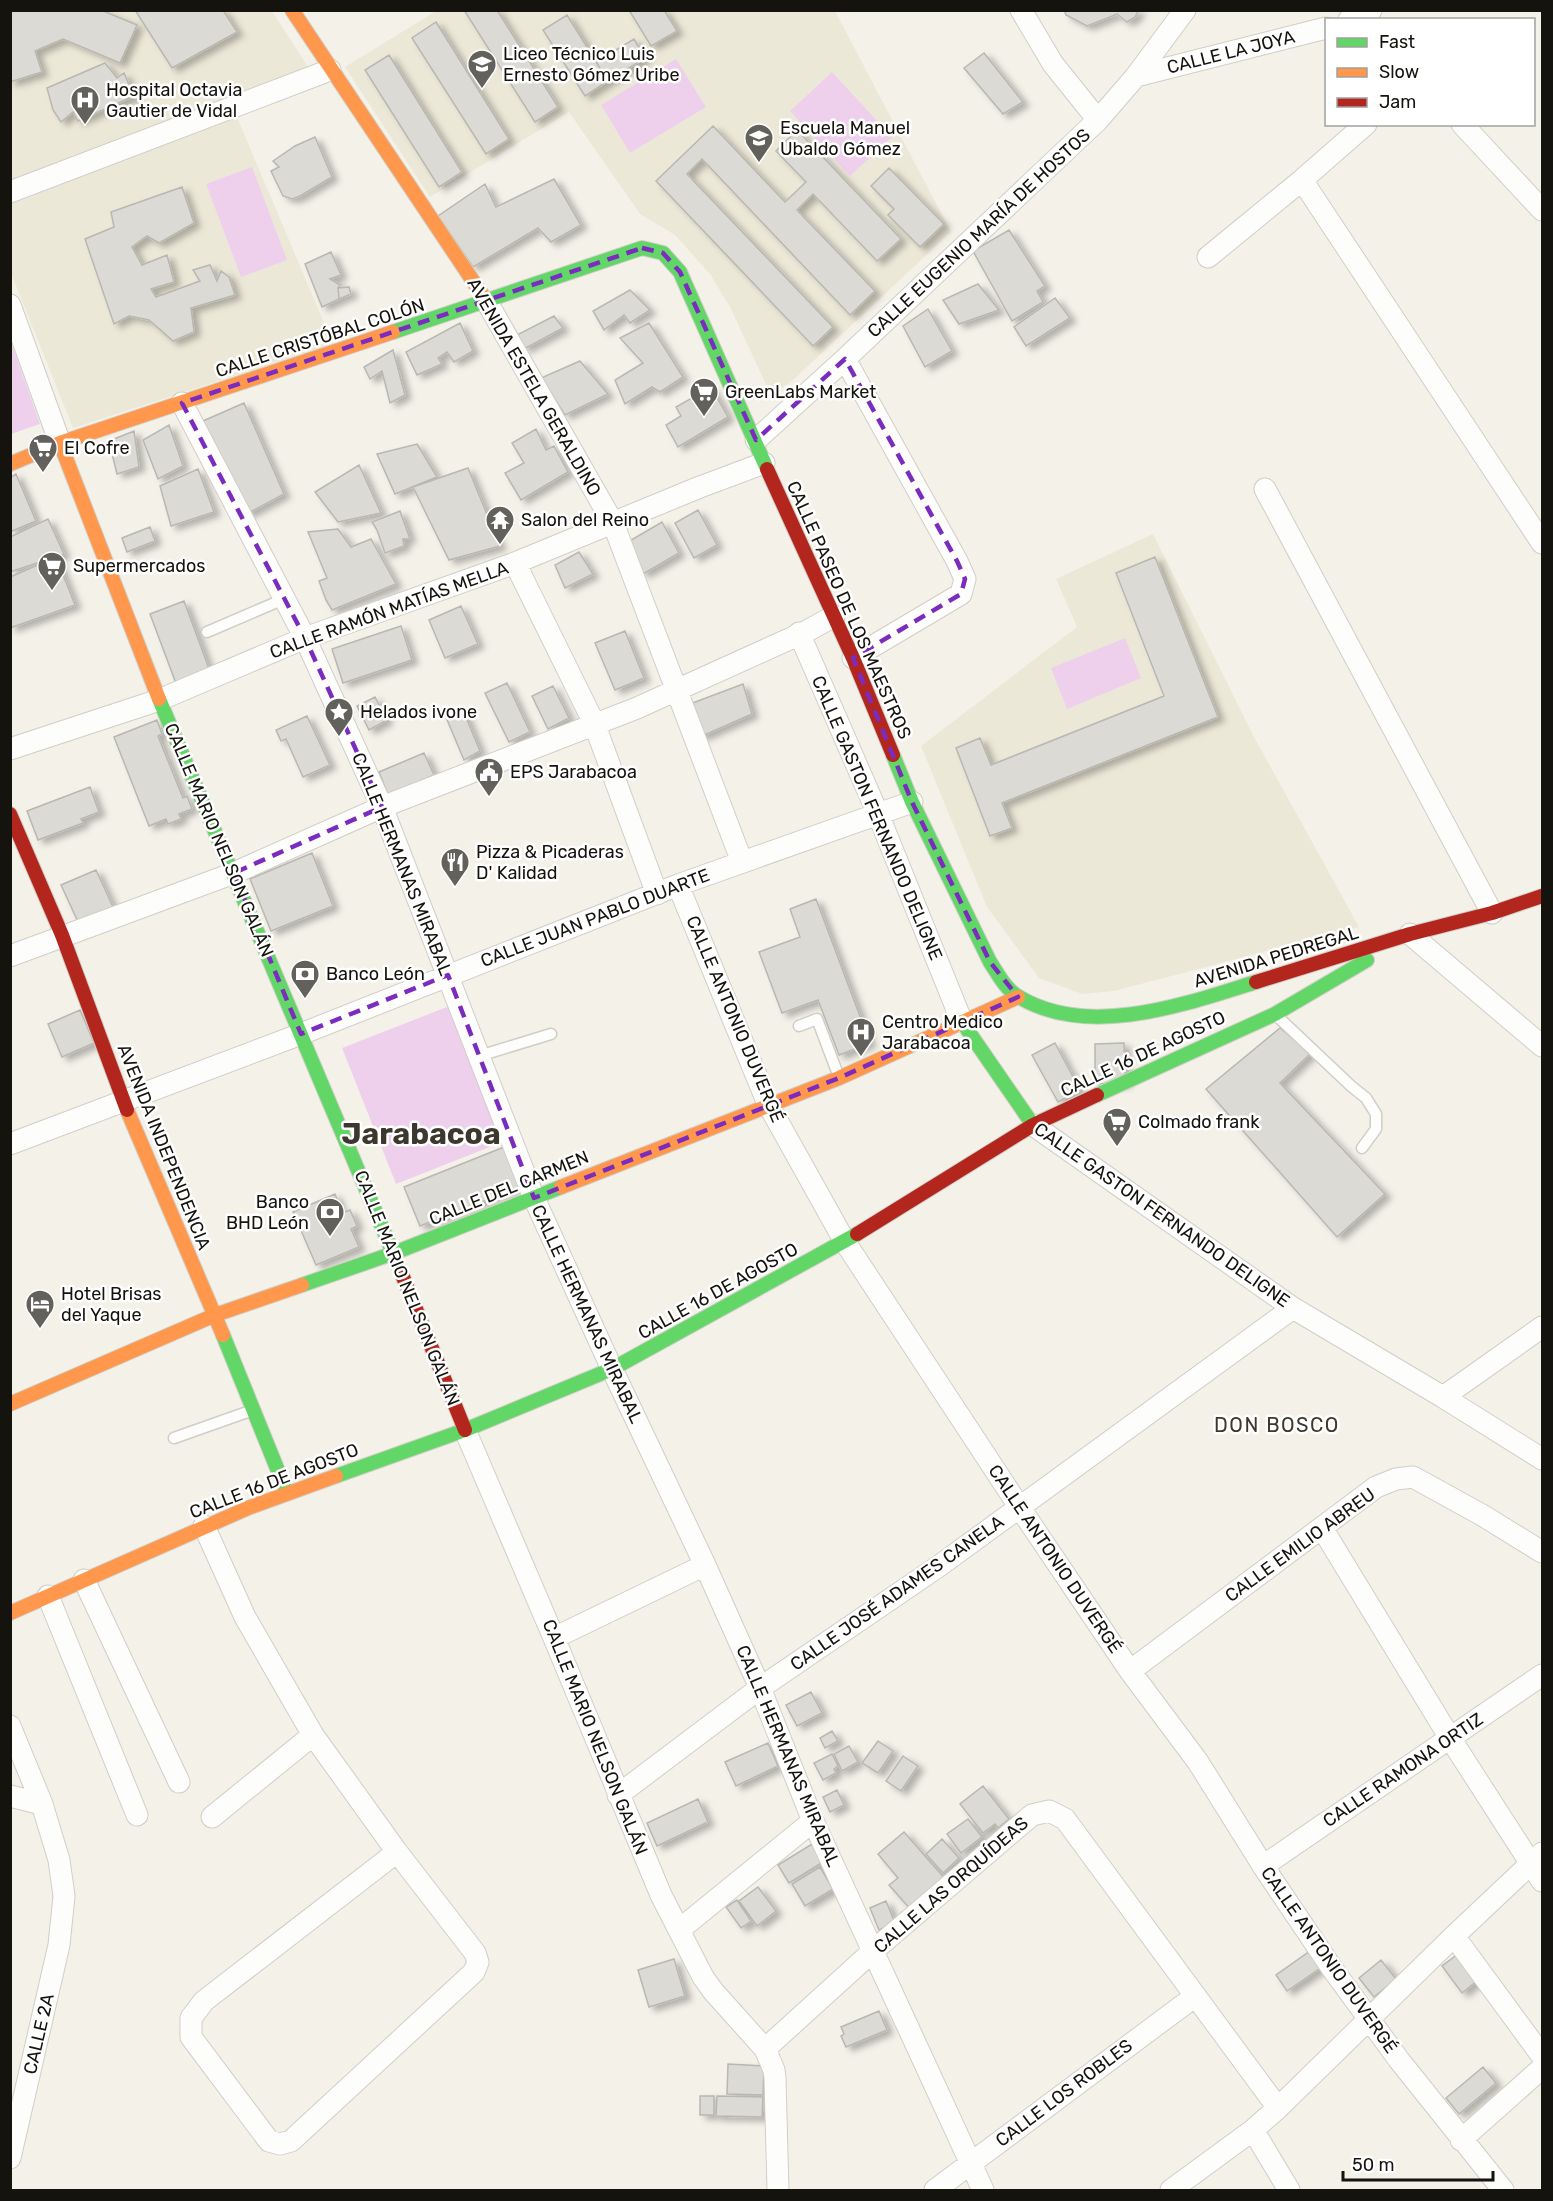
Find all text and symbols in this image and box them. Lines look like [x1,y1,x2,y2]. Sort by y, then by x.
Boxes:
legend [1325,18,1535,126]
street label: CALLE LA JOYA [1165,25,1297,79]
text: Fast [1379,31,1415,53]
place label: Liceo Técnico Luis Ernesto Gómez Uribe [503,43,680,86]
school or university icon: Liceo Técnico Luis Ernesto Gómez Uribe [466,48,498,90]
text: Slow [1379,61,1419,83]
place label: Hospital Octavia Gautier de Vidal [106,79,242,122]
hospital icon: Hospital Octavia Gautier de Vidal [69,84,101,126]
text: Jam [1379,91,1416,113]
place label: Escuela Manuel Ubaldo Gómez [780,117,910,160]
school or university icon: Escuela Manuel Ubaldo Gómez [743,122,775,164]
street label: CALLE EUGENIO MARÍA DE HOSTOS [863,124,1095,342]
street label: AVENIDA ESTELA GERALDINO [462,274,606,500]
street label: CALLE CRISTÓBAL COLÓN [213,294,427,382]
supermarket icon: GreenLabs Market [688,376,720,418]
place label: GreenLabs Market [725,381,876,403]
supermarket icon: El Cofre [27,432,59,474]
place label: El Cofre [64,437,130,459]
street label: CALLE PASEO DE LOS MAESTROS [782,478,916,742]
temple icon: Salon del Reino [484,504,516,546]
place label: Salon del Reino [521,509,649,531]
supermarket icon: Supermercados [36,550,68,592]
place label: Supermercados [73,555,206,577]
street label: CALLE RAMÓN MATÍAS MELLA [267,557,511,663]
street label: CALLE GASTON FERNANDO DELIGNE [807,672,947,964]
place icon: Helados ivone [323,696,355,738]
place label: Helados ivone [360,701,477,723]
street label: CALLE MARIO NELSON GALÁN [160,720,278,960]
street label: CALLE HERMANAS MIRABAL [347,749,457,979]
public building icon: EPS Jarabacoa [473,756,505,798]
place label: EPS Jarabacoa [510,761,637,783]
place label: Pizza & Picaderas D' Kalidad [476,841,624,884]
restaurant icon: Pizza & Picaderas D' Kalidad [439,846,471,888]
street label: CALLE JUAN PABLO DUARTE [477,864,713,972]
street label: CALLE ANTONIO DUVERGÉ [681,912,789,1126]
street label: AVENIDA PEDREGAL [1191,921,1361,993]
bank icon: Banco León [289,958,321,1000]
place label: Banco León [326,963,425,985]
street label: CALLE 16 DE AGOSTO [1057,1006,1229,1102]
place label: Centro Medico Jarabacoa [882,1011,1003,1054]
hospital icon: Centro Medico Jarabacoa [845,1016,877,1058]
street label: AVENIDA INDEPENDENCIA [113,1041,215,1253]
supermarket icon: Colmado frank [1101,1106,1133,1148]
place label: Colmado frank [1138,1111,1260,1133]
district label: Jarabacoa [341,1116,501,1152]
street label: CALLE GASTON FERNANDO DELIGNE [1030,1118,1294,1312]
street label: CALLE DEL CARMEN [426,1146,592,1230]
street label: CALLE MARIO NELSON GALÁN [350,1167,464,1409]
place label: Banco BHD León [226,1191,309,1234]
bank icon: Banco BHD León [314,1196,346,1238]
street label: CALLE HERMANAS MIRABAL [527,1201,647,1427]
street label: CALLE 16 DE AGOSTO [634,1238,802,1344]
place label: Hotel Brisas del Yaque [61,1283,162,1326]
hotel icon: Hotel Brisas del Yaque [24,1288,56,1330]
district label: DON BOSCO [1214,1413,1340,1437]
street label: CALLE 16 DE AGOSTO [186,1439,362,1523]
street label: CALLE ANTONIO DUVERGÉ [984,1461,1126,1657]
street label: CALLE EMILIO ABREU [1221,1483,1379,1607]
street label: CALLE JOSÉ ADAMES CANELA [786,1511,1008,1675]
street label: CALLE MARIO NELSON GALÁN [538,1616,652,1858]
street label: CALLE HERMANAS MIRABAL [731,1642,845,1870]
street label: CALLE RAMONA ORTIZ [1319,1708,1487,1832]
street label: CALLE LAS ORQUÍDEAS [869,1812,1033,1958]
street label: CALLE ANTONIO DUVERGÉ [1256,1863,1402,2057]
street label: CALLE 2A [19,1992,59,2076]
street label: CALLE LOS ROBLES [991,2034,1137,2152]
scale bar [1343,2144,1493,2182]
text: 50 m [1352,2154,1395,2176]

